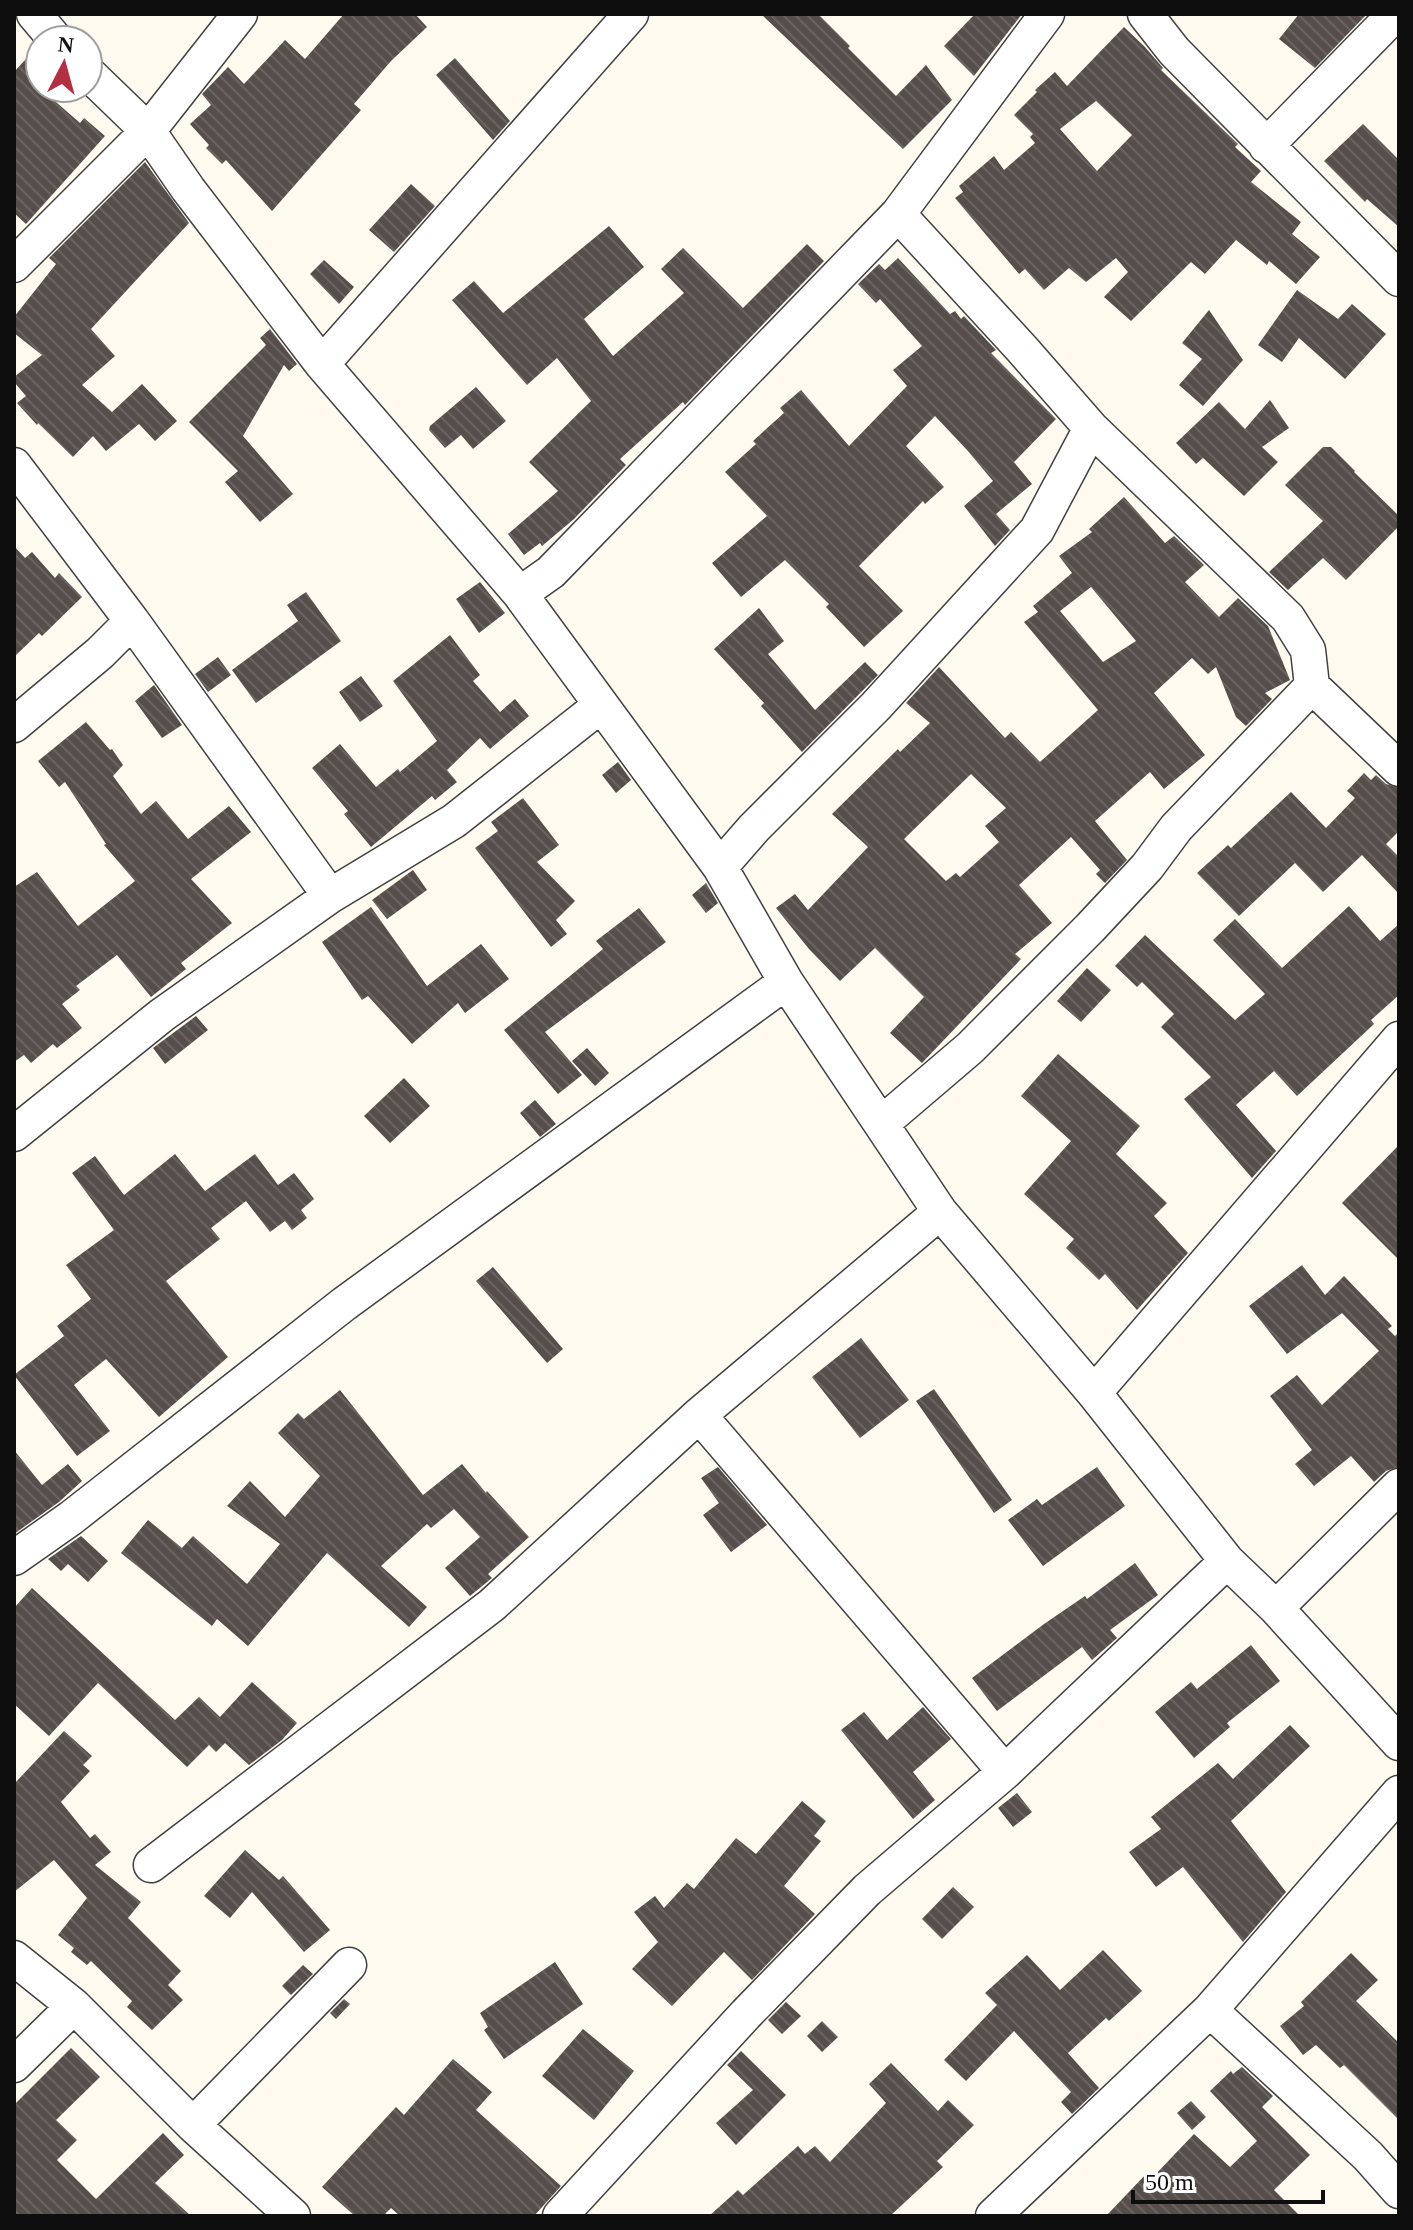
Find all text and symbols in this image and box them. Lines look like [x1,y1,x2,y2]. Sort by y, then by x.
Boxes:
north arrow [24,24,104,104]
text: N [57,31,75,58]
scale bar [1133,2154,1323,2204]
text: 50 m [1145,2169,1194,2195]

